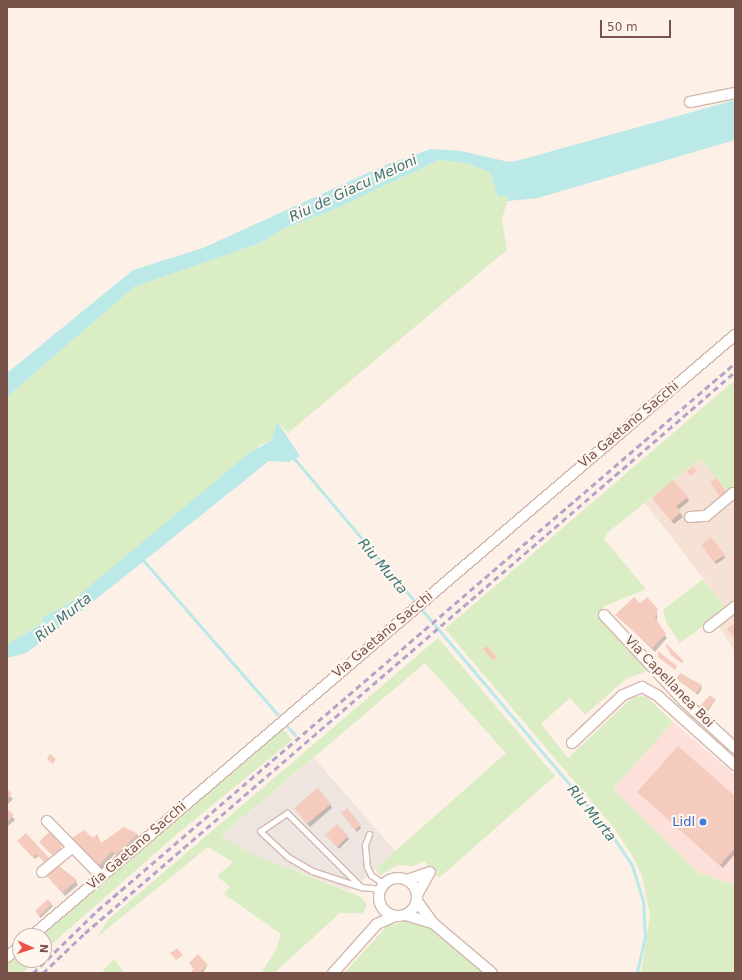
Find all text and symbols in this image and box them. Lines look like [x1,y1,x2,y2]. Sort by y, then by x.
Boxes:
scale bar [602,12,673,38]
text: 50 m [607,20,638,34]
water label: Riu de Giacu Meloni [286,151,420,225]
street label: Via Gaetano Sacchi [576,378,682,472]
water label: Riu Murta [355,535,411,597]
street label: Via Gaetano Sacchi [330,588,436,682]
water label: Riu Murta [31,589,95,645]
street label: Via Capellanea Boi [621,633,717,731]
water label: Riu Murta [564,781,620,845]
street label: Via Gaetano Sacchi [84,799,190,893]
place label: Lidl [672,814,695,830]
marker: Lidl [698,817,708,827]
north arrow [12,928,52,968]
text: N [37,944,50,954]

